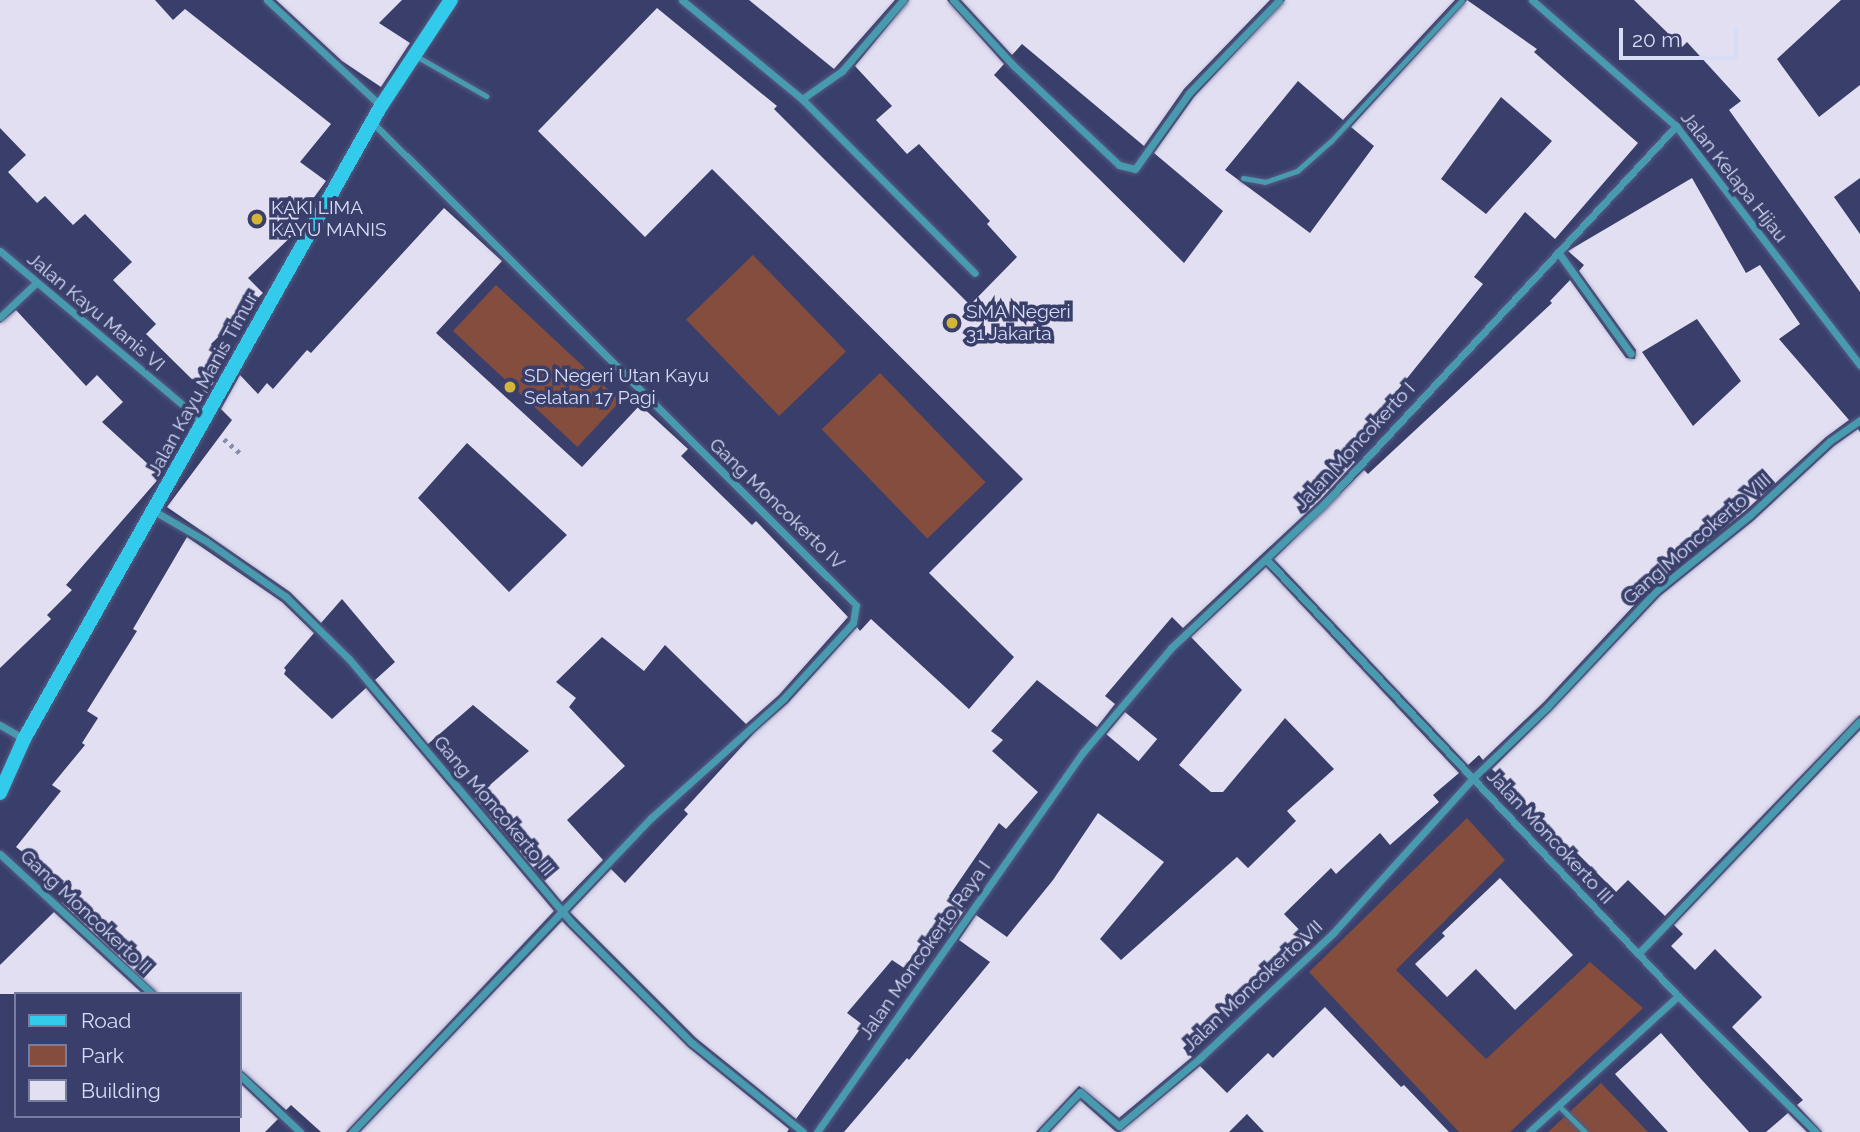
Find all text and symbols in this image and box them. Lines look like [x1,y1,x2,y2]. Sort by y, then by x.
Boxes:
scale bar [1622,14,1741,58]
text: 20 m [1632,27,1680,52]
street label: Jalan Kelapa Hijau [1676,107,1792,247]
place label: KAKI LIMA KAYU MANIS [271,197,387,241]
marker: KAKI LIMA KAYU MANIS [249,211,265,227]
street label: Jalan Kayu Manis VI [22,248,170,376]
street label: Jalan Kayu Manis Timur [143,288,263,480]
place label: SMA Negeri 31 Jakarta [966,301,1071,345]
marker: SMA Negeri 31 Jakarta [944,315,960,331]
place label: SD Negeri Utan Kayu Selatan 17 Pagi [524,365,709,409]
street label: Jalan Moncokerto I [1290,378,1420,514]
marker: SD Negeri Utan Kayu Selatan 17 Pagi [502,379,518,395]
street label: Gang Moncokerto IV [705,433,849,575]
street label: Gang Moncokerto VIII [1618,468,1776,610]
street label: Gang Moncokerto III [429,731,559,881]
street label: Jalan Moncokerto III [1482,765,1618,909]
street label: Gang Moncokerto II [16,845,156,979]
street label: Jalan Moncokerto Raya I [854,856,996,1044]
street label: Jalan Moncokerto VII [1178,915,1328,1057]
legend [14,992,242,1118]
text: Road [81,1008,131,1033]
text: Park [81,1043,124,1068]
text: Building [81,1078,161,1103]

